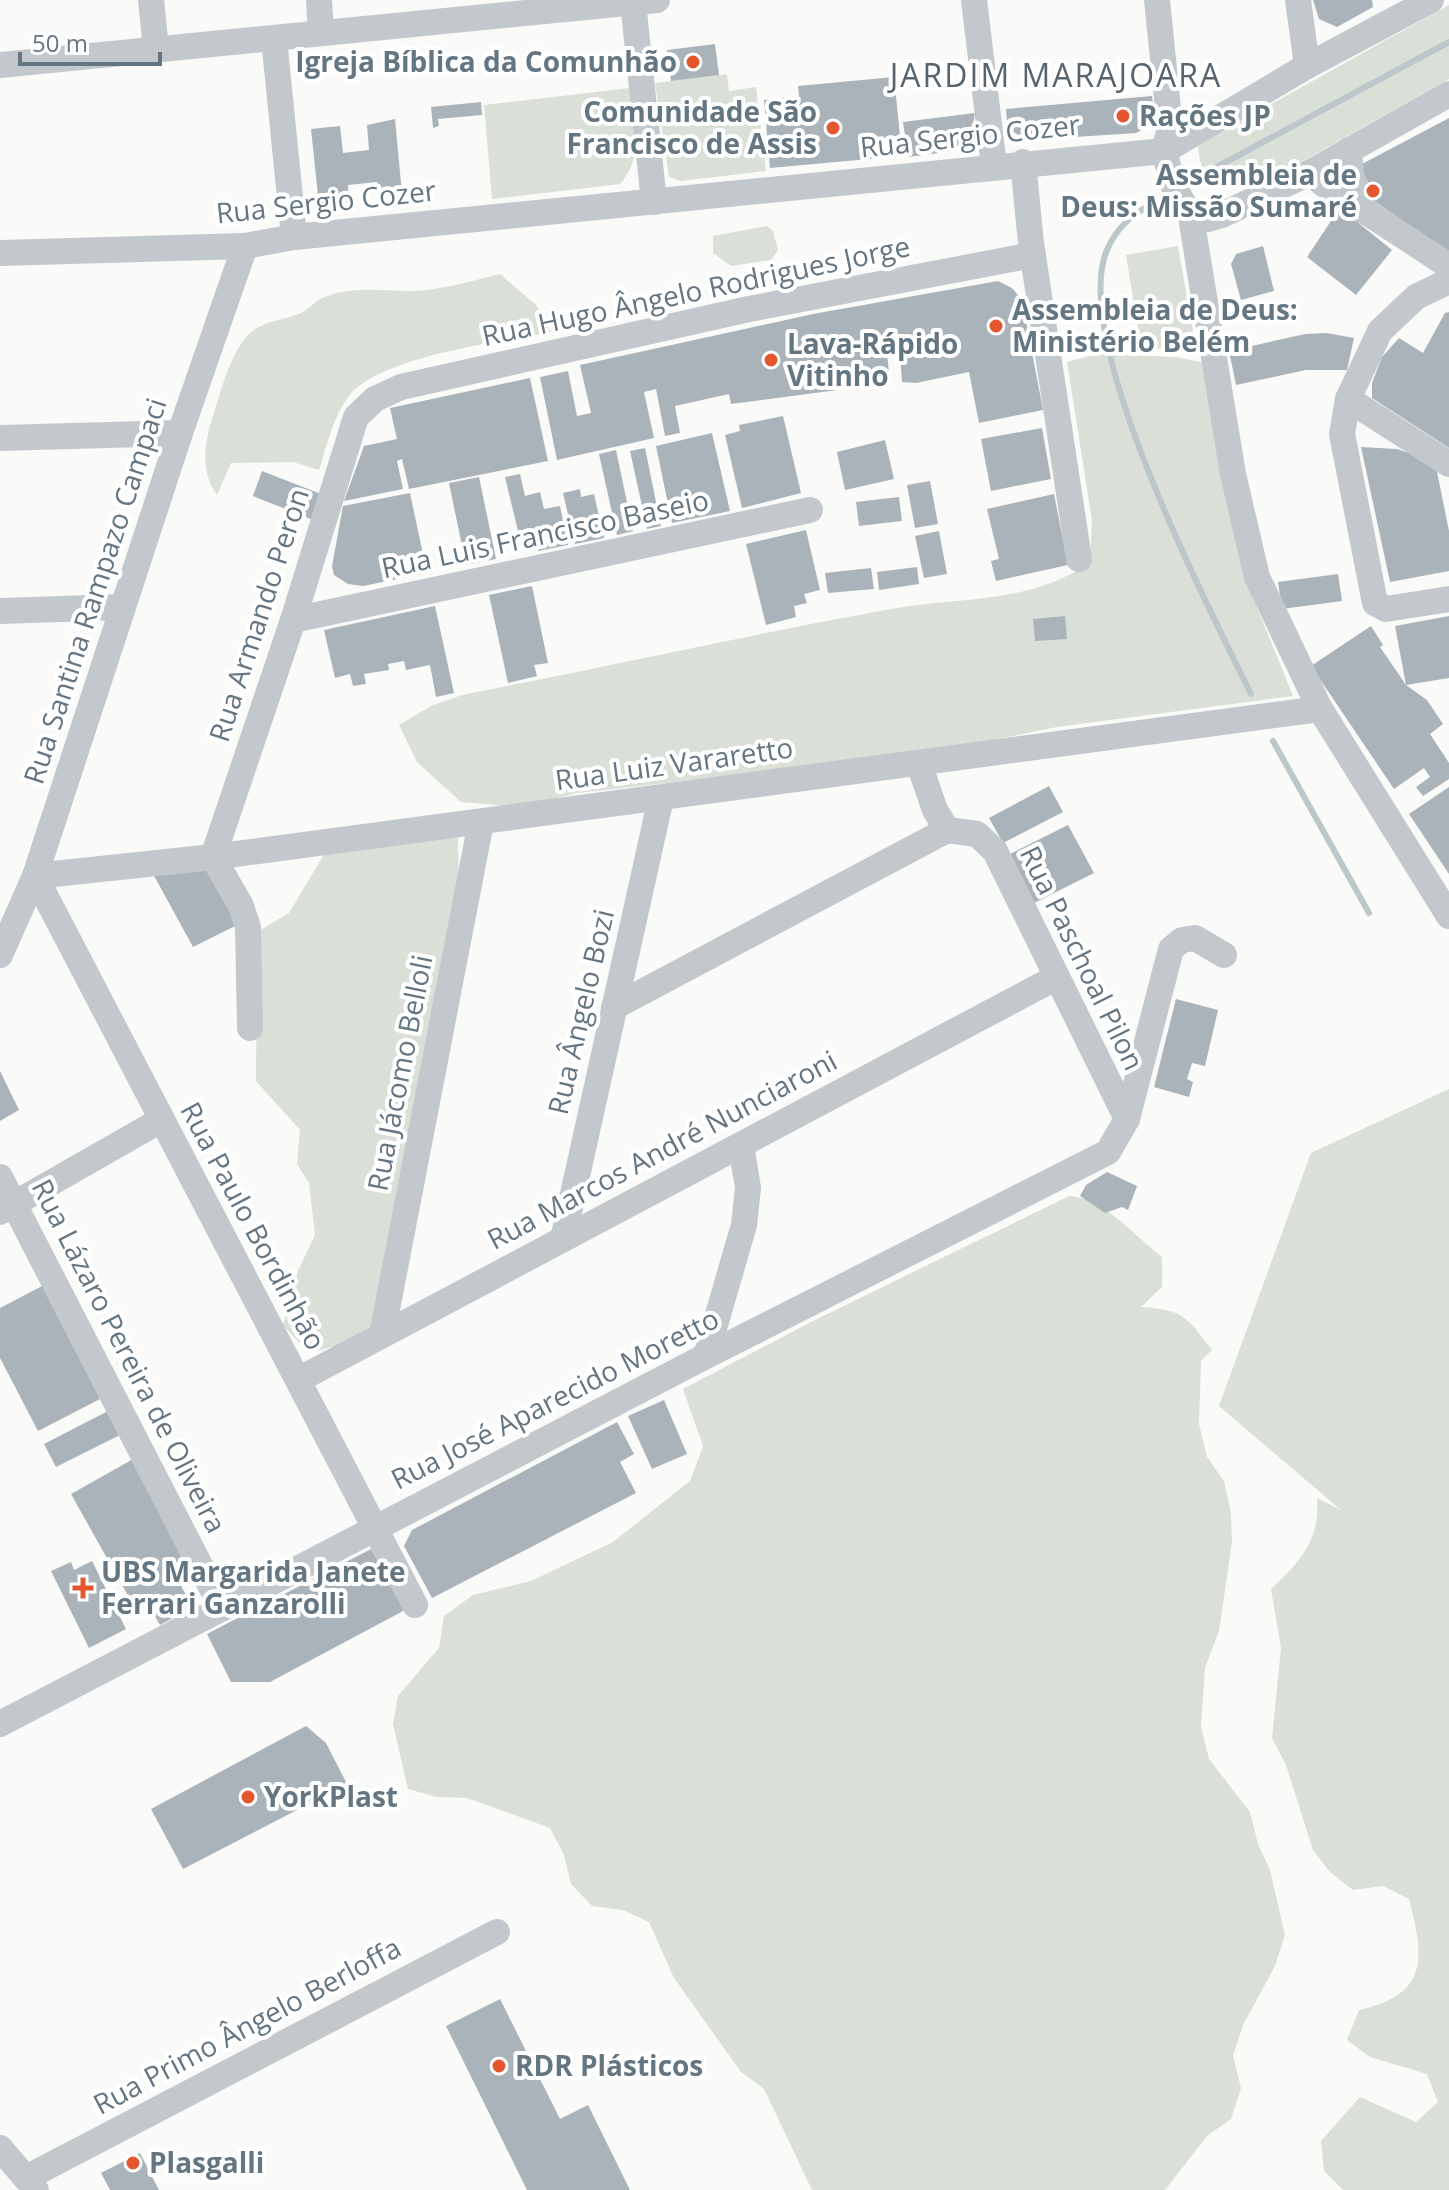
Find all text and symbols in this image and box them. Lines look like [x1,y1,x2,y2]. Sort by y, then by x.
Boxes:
scale bar [20,16,160,66]
text: 50 m [32,26,88,59]
place label: Igreja Bíblica da Comunhão [295,42,677,80]
marker: Igreja Bíblica da Comunhão [684,53,702,71]
district label: JARDIM MARAJOARA [887,53,1222,96]
place label: Comunidade São Francisco de Assis [567,92,817,162]
place label: Rações JP [1139,96,1271,134]
street label: Rua Sergio Cozer [858,105,1082,165]
marker: Rações JP [1114,107,1132,125]
marker: Comunidade São Francisco de Assis [824,119,842,137]
place label: Assembleia de Deus: Missão Sumaré [1060,155,1357,225]
street label: Rua Sergio Cozer [214,171,438,231]
marker: Assembleia de Deus: Missão Sumaré [1364,182,1382,200]
street label: Rua Hugo Ângelo Rodrigues Jorge [478,226,913,354]
place label: Assembleia de Deus: Ministério Belém [1012,290,1298,360]
marker: Assembleia de Deus: Ministério Belém [987,317,1005,335]
place label: Lava-Rápido Vitinho [787,324,958,394]
marker: Lava-Rápido Vitinho [762,351,780,369]
street label: Rua Santina Rampazo Campaci [14,393,174,788]
street label: Rua Luis Francisco Baseio [378,480,712,586]
street label: Rua Armando Peron [199,483,317,746]
street label: Rua Luiz Vararetto [553,728,795,799]
street label: Rua Paschoal Pilon [1012,839,1154,1076]
street label: Rua Ângelo Bozi [538,905,622,1118]
street label: Rua Jácomo Belloli [358,952,441,1194]
street label: Rua Marcos André Nunciaroni [480,1041,843,1258]
street label: Rua Paulo Bordinhão [172,1095,335,1356]
street label: Rua Lázaro Pereira de Oliveira [24,1172,236,1539]
street label: Rua José Aparecido Moretto [384,1299,725,1498]
place label: UBS Margarida Janete Ferrari Ganzarolli [101,1552,405,1622]
marker: UBS Margarida Janete Ferrari Ganzarolli [72,1577,94,1599]
place label: YorkPlast [264,1777,398,1815]
marker: YorkPlast [239,1788,257,1806]
street label: Rua Primo Ângelo Berloffa [86,1928,407,2122]
place label: RDR Plásticos [515,2046,703,2084]
marker: RDR Plásticos [490,2057,508,2075]
place label: Plasgalli [149,2143,264,2181]
marker: Plasgalli [124,2154,142,2172]

